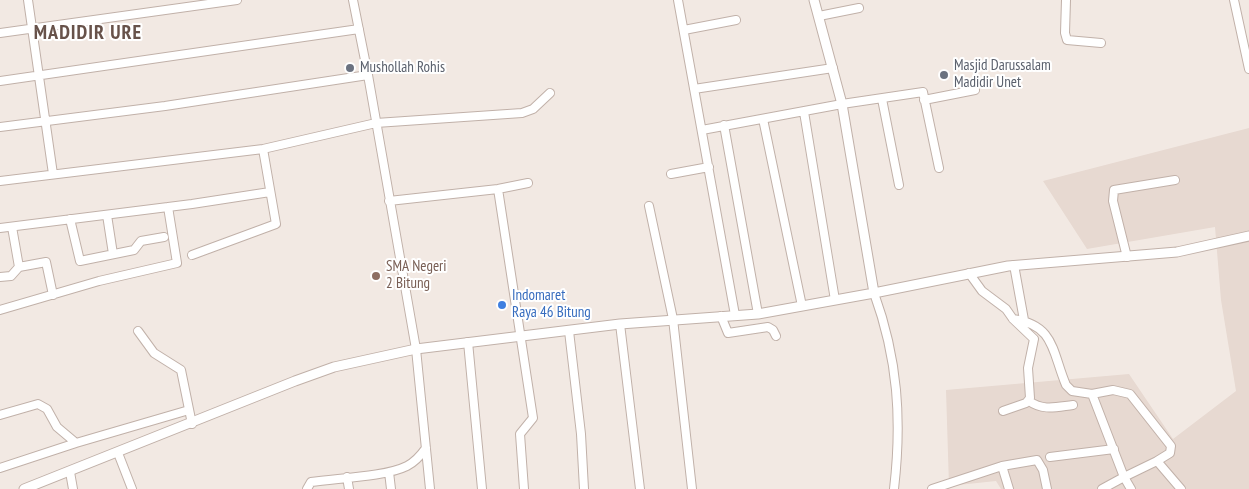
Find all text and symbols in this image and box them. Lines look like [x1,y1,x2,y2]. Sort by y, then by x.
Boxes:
district label: MADIDIR URE [32,21,144,45]
place label: Masjid Darussalam Madidir Unet [954,57,1051,92]
place label: Mushollah Rohis [360,59,445,77]
marker: Mushollah Rohis [344,62,356,74]
marker: Masjid Darussalam Madidir Unet [938,69,950,81]
place label: SMA Negeri 2 Bitung [386,258,446,293]
marker: SMA Negeri 2 Bitung [370,270,382,282]
place label: Indomaret Raya 46 Bitung [512,287,591,322]
marker: Indomaret Raya 46 Bitung [496,299,508,311]

